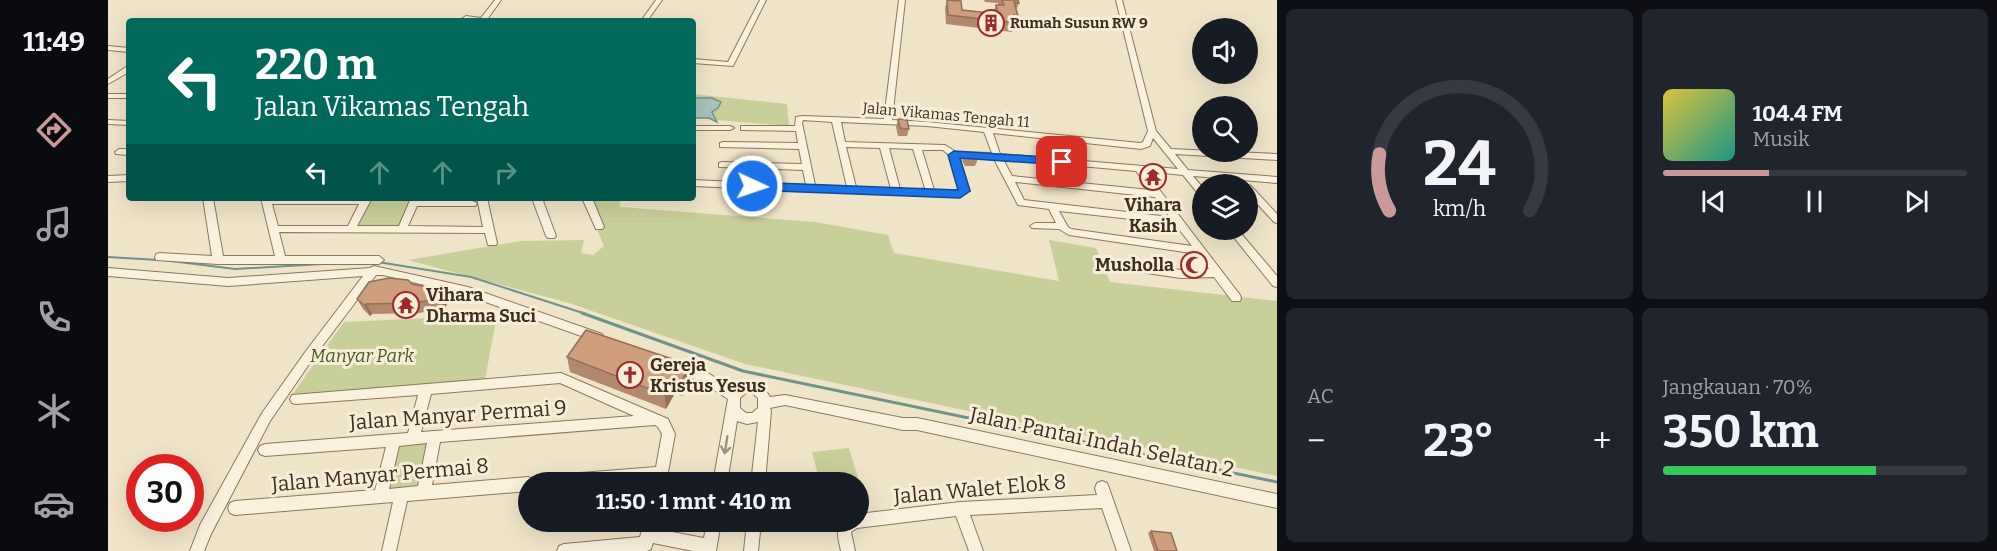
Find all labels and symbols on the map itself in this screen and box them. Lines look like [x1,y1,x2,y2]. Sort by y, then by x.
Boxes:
building icon: Rumah Susun RW 9 [976,8,1006,38]
place label: Rumah Susun RW 9 [1010,14,1148,32]
street label: Jalan Vikamas Tengah 11 [861,99,1030,131]
pin [1036,136,1087,187]
position arrow [720,154,784,218]
temple icon: Vihara Kasih [1138,162,1168,192]
place label: Vihara Kasih [1124,194,1182,237]
mosque icon: Musholla [1179,250,1209,280]
place label: Musholla [1095,254,1174,276]
place label: Vihara Dharma Suci [426,284,536,327]
temple icon: Vihara Dharma Suci [391,290,421,320]
park label: Manyar Park [310,345,414,367]
place label: Gereja Kristus Yesus [650,354,766,397]
church icon: Gereja Kristus Yesus [615,360,645,390]
street label: Jalan Manyar Permai 9 [347,394,568,436]
street label: Jalan Pantai Indah Selatan 2 [967,401,1236,483]
one-way arrow [721,435,732,454]
street label: Jalan Manyar Permai 8 [269,453,490,498]
speed limit sign: 30 [126,454,204,532]
street label: Jalan Walet Elok 8 [892,469,1067,510]

